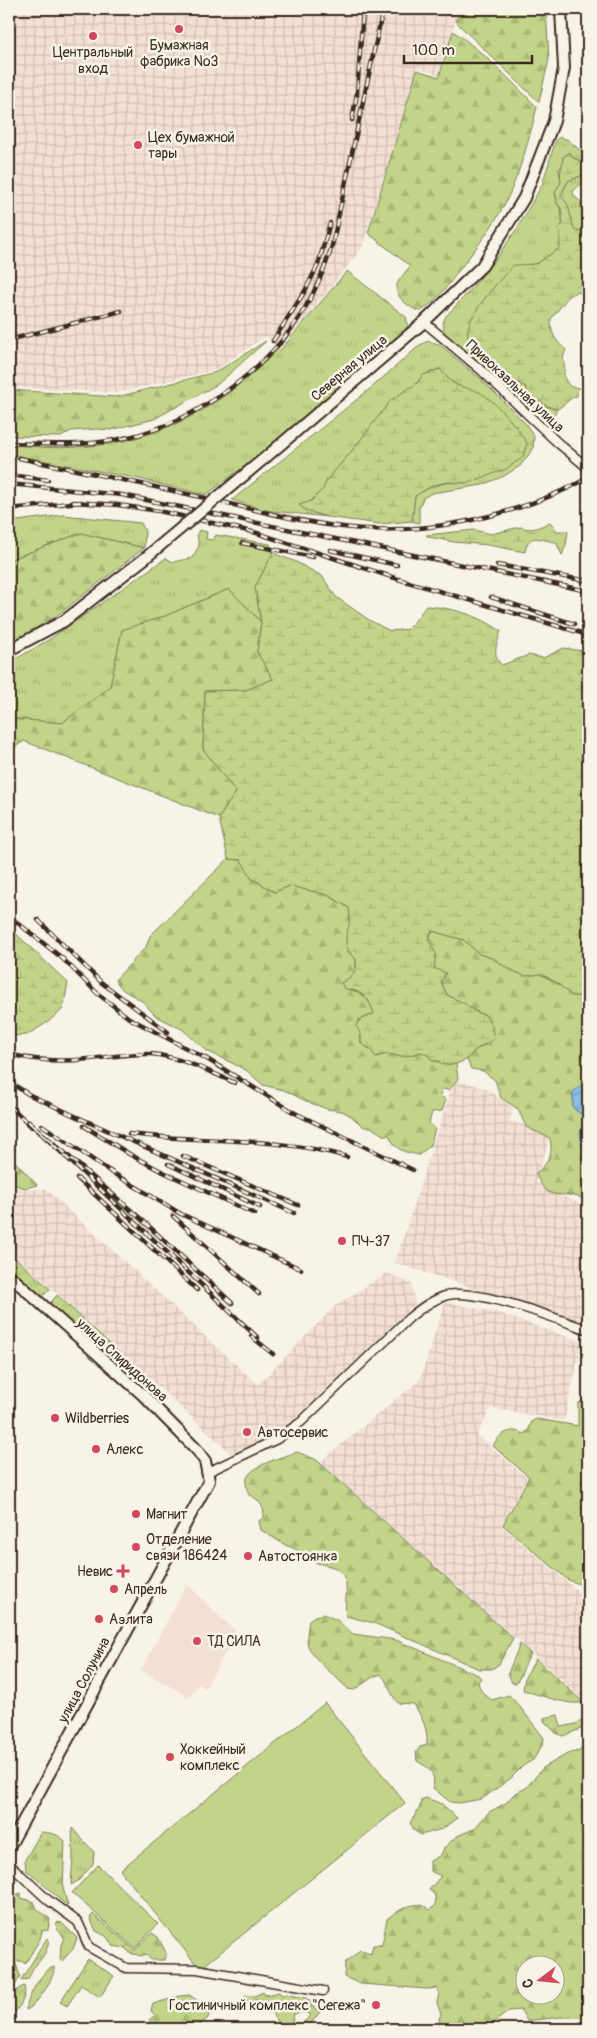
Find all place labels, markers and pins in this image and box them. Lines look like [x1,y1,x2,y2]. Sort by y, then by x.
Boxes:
marker: Бумажная фабрика №3 [173,23,185,35]
marker: Центральный вход [87,30,99,42]
place label: Бумажная фабрика №3 [140,37,218,70]
place label: Центральный вход [53,44,133,77]
place label: Цех бумажной тары [148,129,235,162]
marker: Цех бумажной тары [132,139,144,151]
place label: ПЧ-37 [352,1233,391,1250]
marker: ПЧ-37 [336,1235,348,1247]
place label: Wildberries [65,1410,130,1427]
marker: Wildberries [49,1412,61,1424]
place label: Автосервис [257,1424,328,1441]
marker: Автосервис [241,1426,253,1438]
place label: Алекс [106,1441,144,1458]
marker: Алекс [90,1443,102,1455]
place label: Магнит [146,1506,188,1523]
marker: Магнит [130,1508,142,1520]
place label: Отделение связи 186424 [146,1531,227,1564]
marker: Отделение связи 186424 [130,1541,142,1553]
place label: Автостоянка [258,1548,337,1565]
marker: Автостоянка [242,1550,254,1562]
place label: Невис [77,1563,113,1580]
marker: Невис [117,1565,129,1577]
place label: Апрель [124,1581,168,1598]
marker: Апрель [108,1583,120,1595]
place label: Аэлита [109,1611,153,1628]
marker: Аэлита [93,1613,105,1625]
place label: ТД СИЛА [207,1633,261,1650]
marker: ТД СИЛА [191,1635,203,1647]
place label: Хоккейный комплекс [180,1741,246,1774]
marker: Хоккейный комплекс [164,1751,176,1763]
place label: Гостиничный комплекс "Сегежа" [169,1997,366,2014]
marker: Гостиничный комплекс "Сегежа" [370,1999,382,2011]

